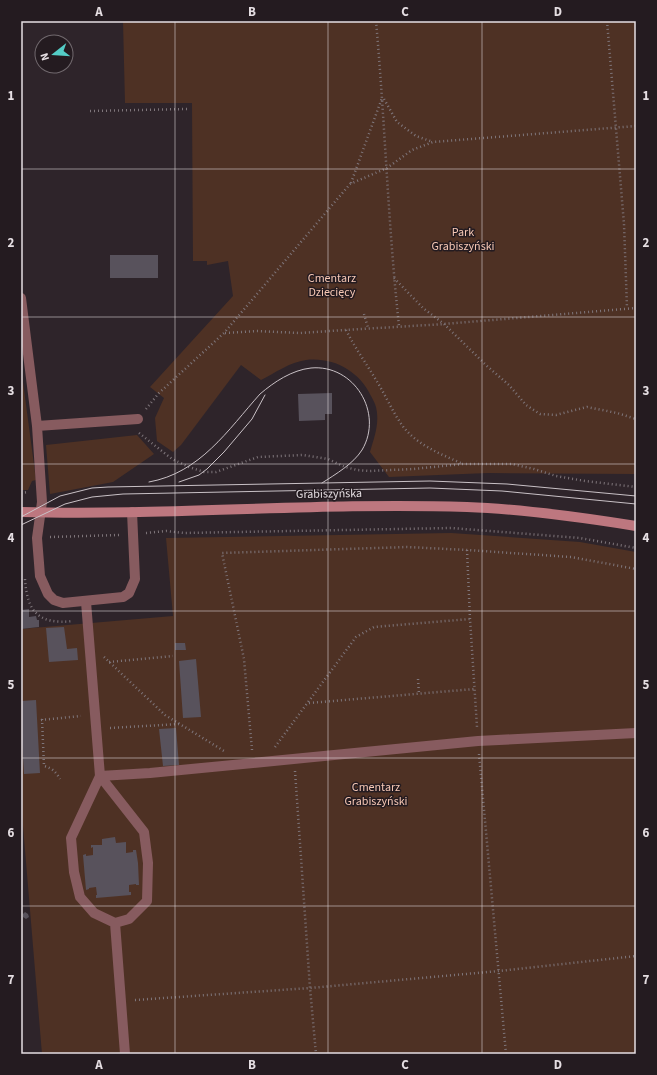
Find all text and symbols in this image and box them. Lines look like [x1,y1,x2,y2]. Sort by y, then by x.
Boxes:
text: A [94,3,103,21]
text: B [248,3,256,21]
text: C [401,3,409,21]
text: D [554,3,562,21]
north arrow [34,34,74,74]
text: N [37,51,53,62]
text: 1 [8,87,15,105]
text: 1 [643,87,650,105]
park label: Park Grabiszyński [431,224,495,255]
text: 2 [8,234,15,252]
text: 2 [643,234,650,252]
park label: Cmentarz Dziecięcy [308,270,356,301]
text: 3 [8,382,15,400]
text: 3 [643,382,650,400]
street label: Grabiszyńska [296,485,362,503]
text: 4 [8,529,15,547]
text: 4 [643,529,650,547]
text: 5 [8,676,15,694]
text: 5 [643,676,650,694]
park label: Cmentarz Grabiszyński [344,779,408,810]
text: 6 [8,824,15,842]
text: 6 [643,824,650,842]
text: 7 [8,971,15,989]
text: 7 [643,971,650,989]
text: A [94,1056,103,1074]
text: B [248,1056,256,1074]
text: C [401,1056,409,1074]
text: D [554,1056,562,1074]

